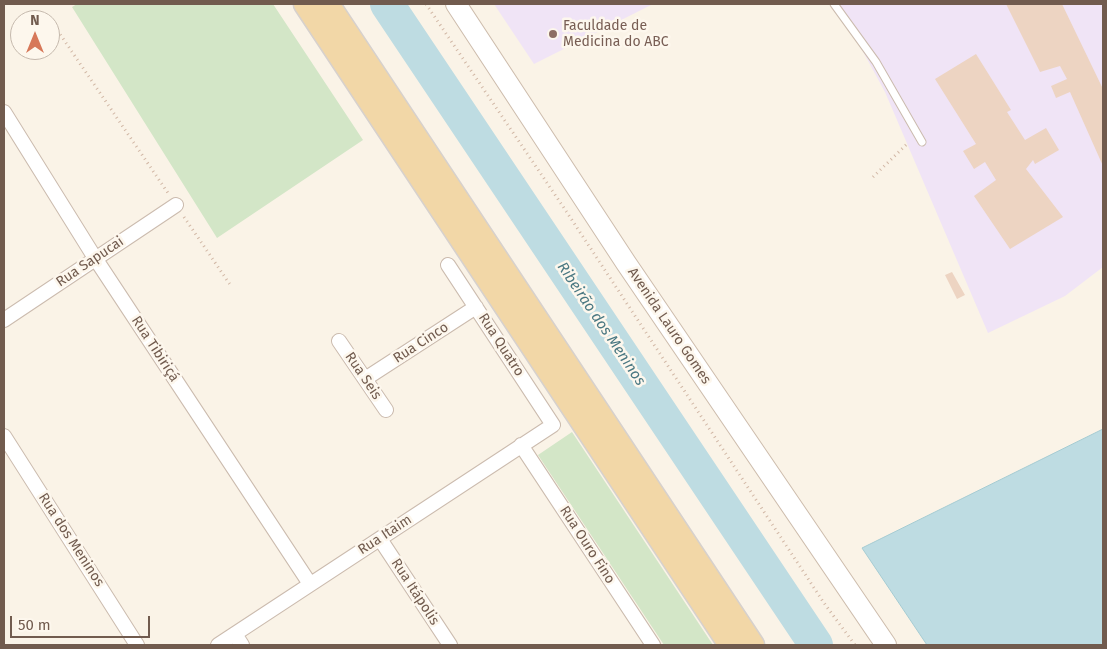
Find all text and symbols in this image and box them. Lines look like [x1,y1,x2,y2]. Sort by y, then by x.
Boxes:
north arrow [10,10,60,60]
text: N [30,12,40,29]
place label: Faculdade de Medicina do ABC [563,18,669,50]
marker: Faculdade de Medicina do ABC [547,28,559,40]
street label: Rua Sapucai [53,233,127,291]
water label: Ribeirão dos Meninos [553,259,649,389]
street label: Avenida Lauro Gomes [624,265,714,387]
street label: Rua Quatro [474,310,528,380]
street label: Rua Tibiriçá [128,313,182,385]
street label: Rua Cinco [390,319,452,367]
street label: Rua Seis [341,349,385,403]
street label: Rua dos Meninos [34,490,108,590]
street label: Rua Ouro Fino [556,503,618,587]
street label: Rua Itaim [355,511,415,559]
street label: Rua Itápolis [387,556,443,628]
scale bar [12,606,152,638]
text: 50 m [18,616,51,634]

